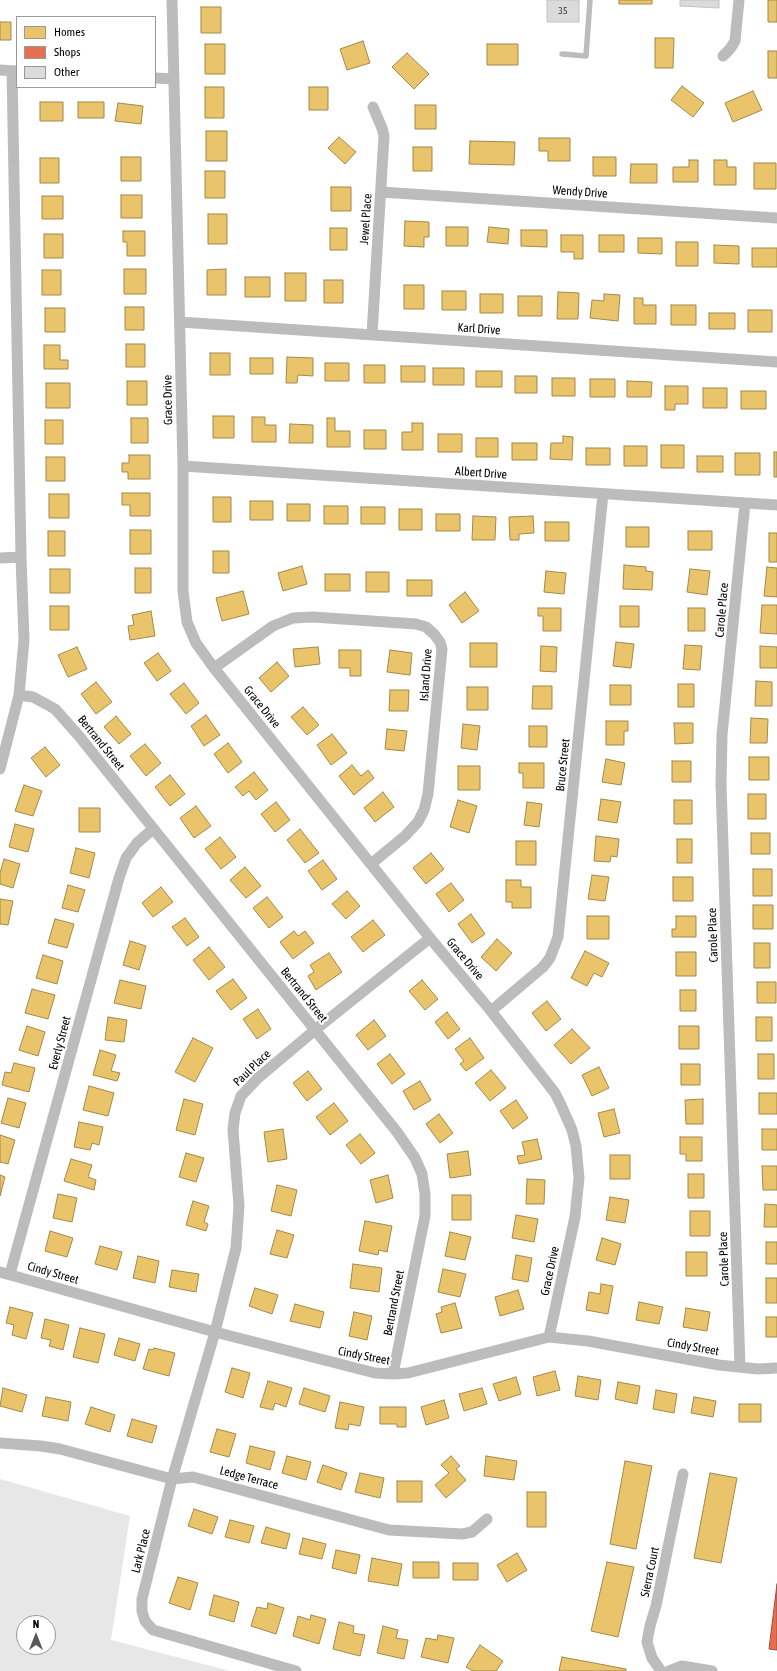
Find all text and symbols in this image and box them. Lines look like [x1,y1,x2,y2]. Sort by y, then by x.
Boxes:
house number: 35 [558,5,568,17]
legend [16,16,156,88]
text: Homes [54,25,85,39]
text: Shops [54,45,80,59]
text: Other [54,65,79,79]
street label: Wendy Drive [552,183,608,201]
street label: Jewel Place [357,193,375,245]
street label: Karl Drive [457,320,501,338]
street label: Grace Drive [160,375,176,425]
street label: Albert Drive [455,464,507,482]
street label: Carole Place [712,582,732,638]
street label: Island Drive [417,648,435,702]
street label: Grace Drive [241,683,283,731]
street label: Bertrand Street [75,713,127,773]
street label: Bruce Street [553,738,573,792]
street label: Carole Place [705,907,721,963]
street label: Grace Drive [443,935,487,983]
street label: Bertrand Street [278,965,330,1025]
street label: Everly Street [46,1015,74,1071]
street label: Paul Place [230,1047,274,1089]
street label: Carole Place [716,1231,732,1287]
street label: Grace Drive [538,1245,562,1297]
street label: Cindy Street [26,1259,80,1287]
street label: Bertrand Street [381,1269,407,1337]
street label: Cindy Street [666,1335,720,1359]
street label: Cindy Street [337,1344,391,1368]
street label: Ledge Terrace [218,1463,280,1493]
street label: Lark Place [129,1527,153,1575]
street label: Sierra Court [638,1546,662,1598]
north arrow [16,1615,56,1655]
text: N [33,1618,39,1630]

